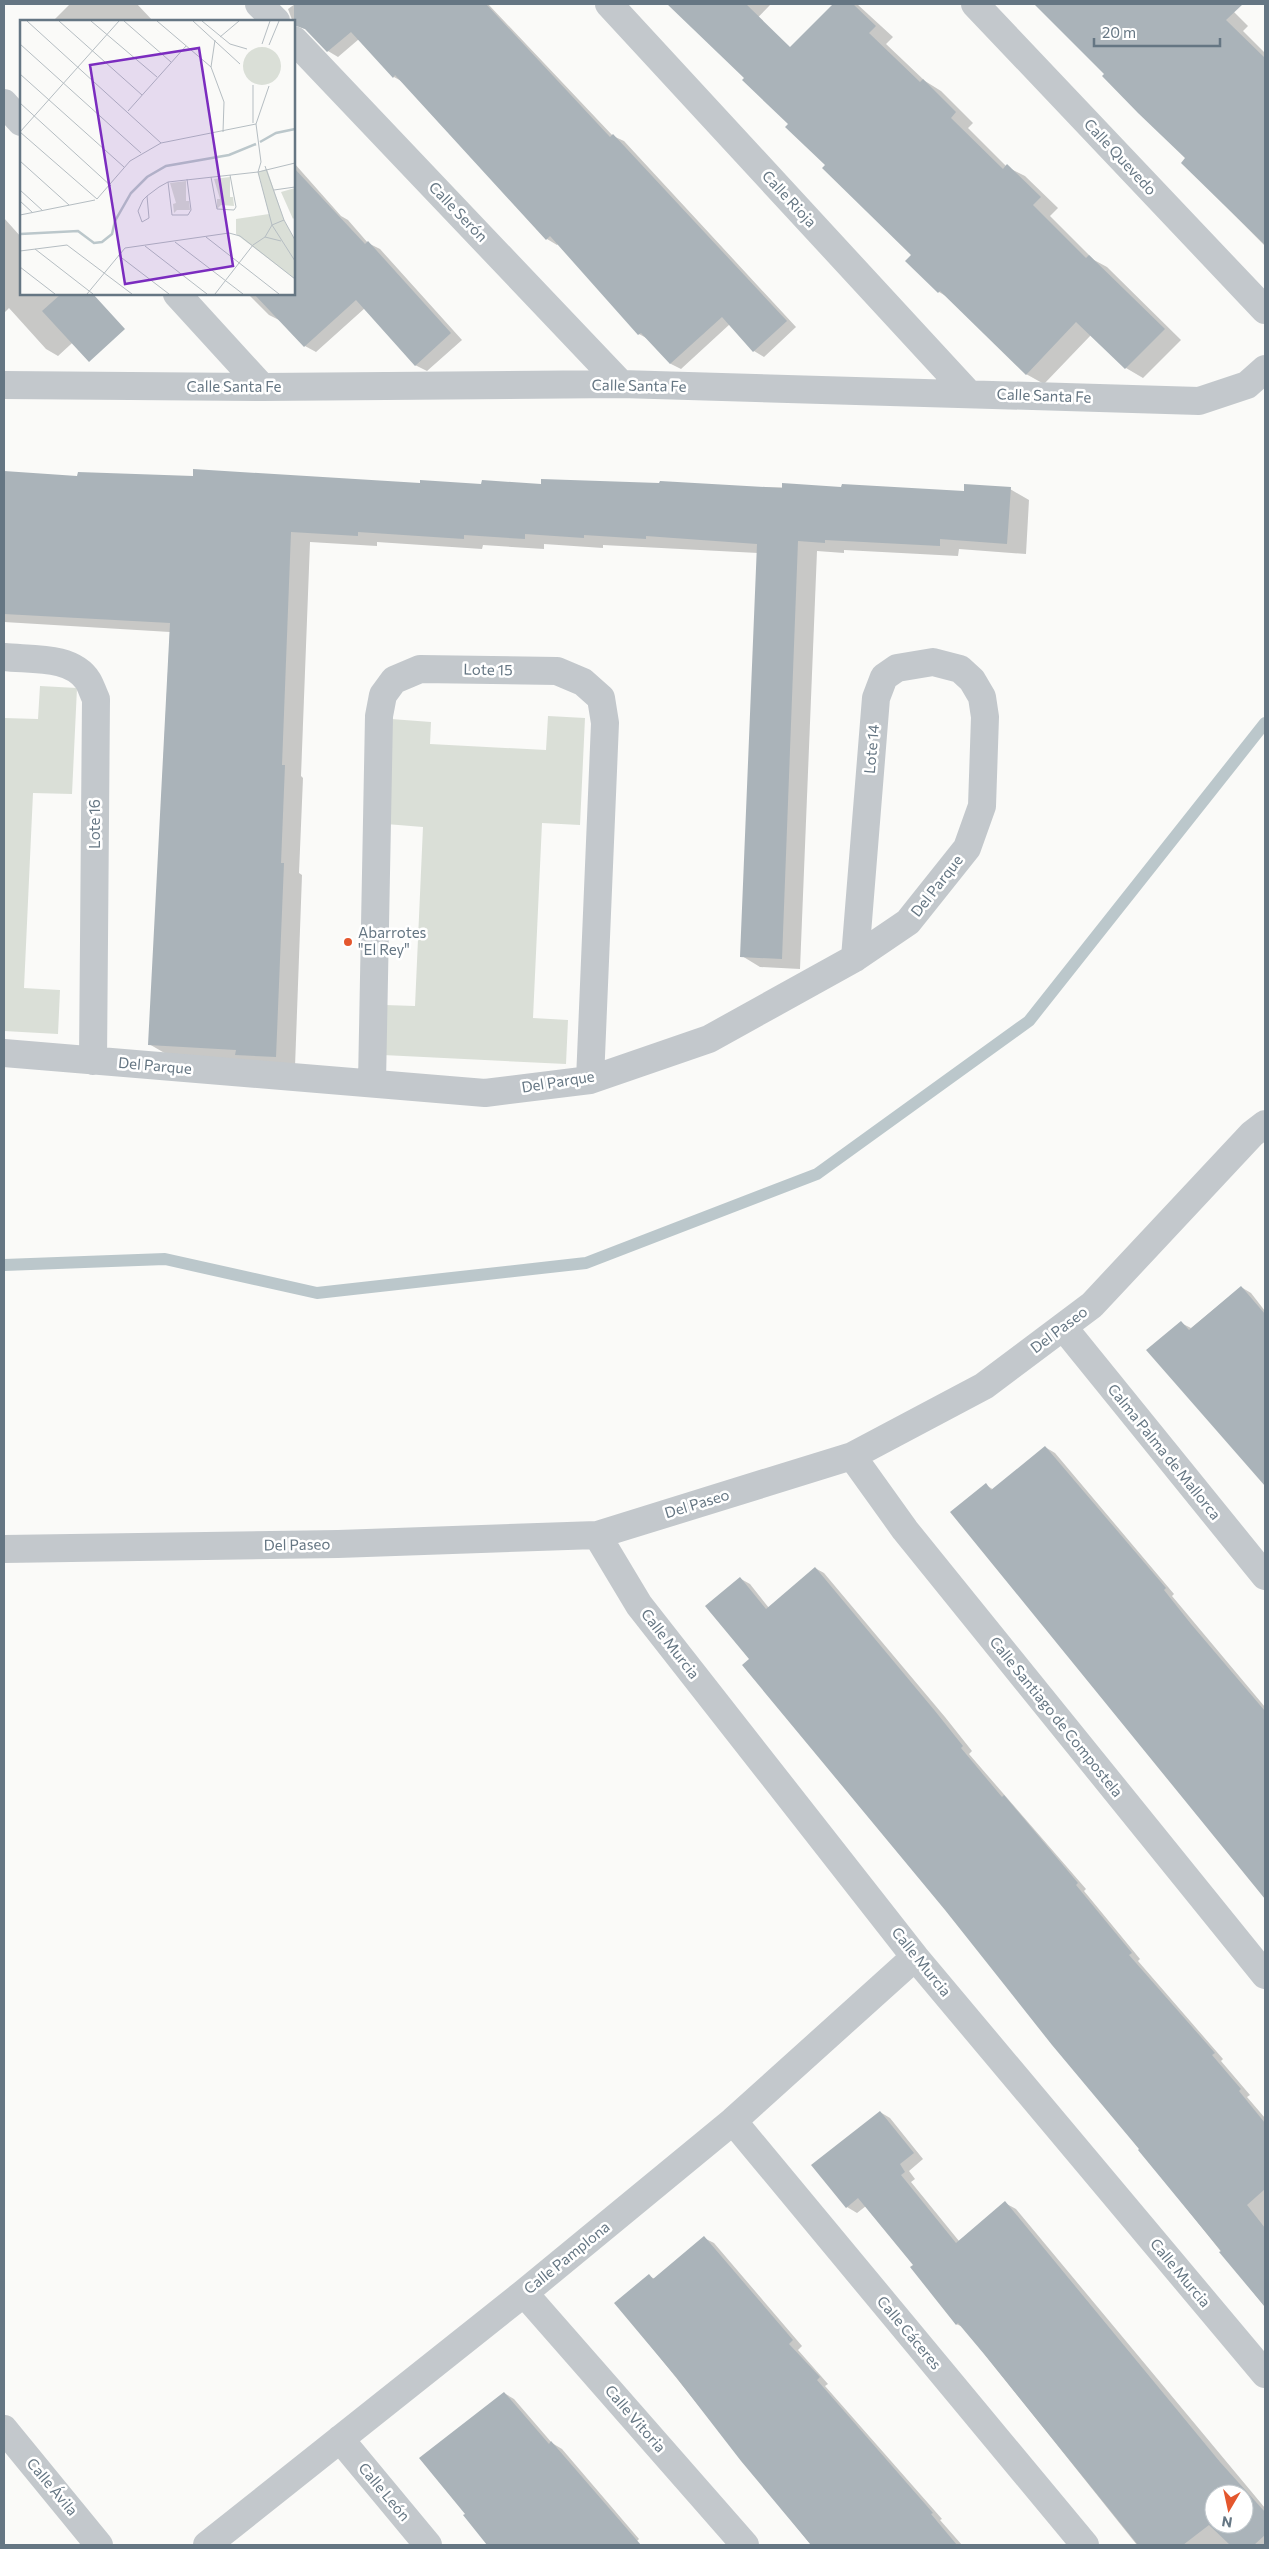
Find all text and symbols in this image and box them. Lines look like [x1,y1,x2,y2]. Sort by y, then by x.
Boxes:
scale bar [1094,15,1220,47]
inset map [20,20,295,295]
text: 20 m [1102,23,1136,41]
street label: Calle Quevedo [1081,114,1161,198]
street label: Calle Rioja [759,166,821,230]
street label: Calle Serón [426,178,492,245]
street label: Calle Santa Fe [591,375,687,395]
street label: Calle Santa Fe [187,377,281,395]
street label: Calle Santa Fe [996,384,1092,406]
street label: Lote 15 [463,660,513,678]
street label: Lote 14 [860,723,882,774]
street label: Lote 16 [85,799,103,849]
street label: Del Parque [906,851,966,920]
place label: Abarrotes "El Rey" [358,923,427,958]
marker: Abarrotes "El Rey" [342,936,354,948]
street label: Del Parque [118,1053,193,1077]
street label: Del Parque [520,1066,596,1096]
street label: Del Paseo [1026,1302,1090,1356]
street label: Calma Palma de Mallorca [1104,1380,1225,1523]
street label: Del Paseo [662,1485,731,1521]
street label: Del Paseo [264,1534,330,1554]
street label: Calle Murcia [638,1605,704,1682]
street label: Calle Santiago de Compostela [986,1632,1127,1800]
street label: Calle Murcia [888,1923,955,2000]
street label: Calle Pamplona [520,2217,613,2297]
street label: Calle Murcia [1147,2234,1215,2310]
street label: Calle Cáceres [874,2292,946,2373]
street label: Calle Vitoria [602,2381,670,2456]
street label: Calle Ávila [24,2453,83,2519]
street label: Calle León [355,2459,414,2524]
north arrow [1204,2484,1254,2534]
text: N [1220,2513,1233,2532]

